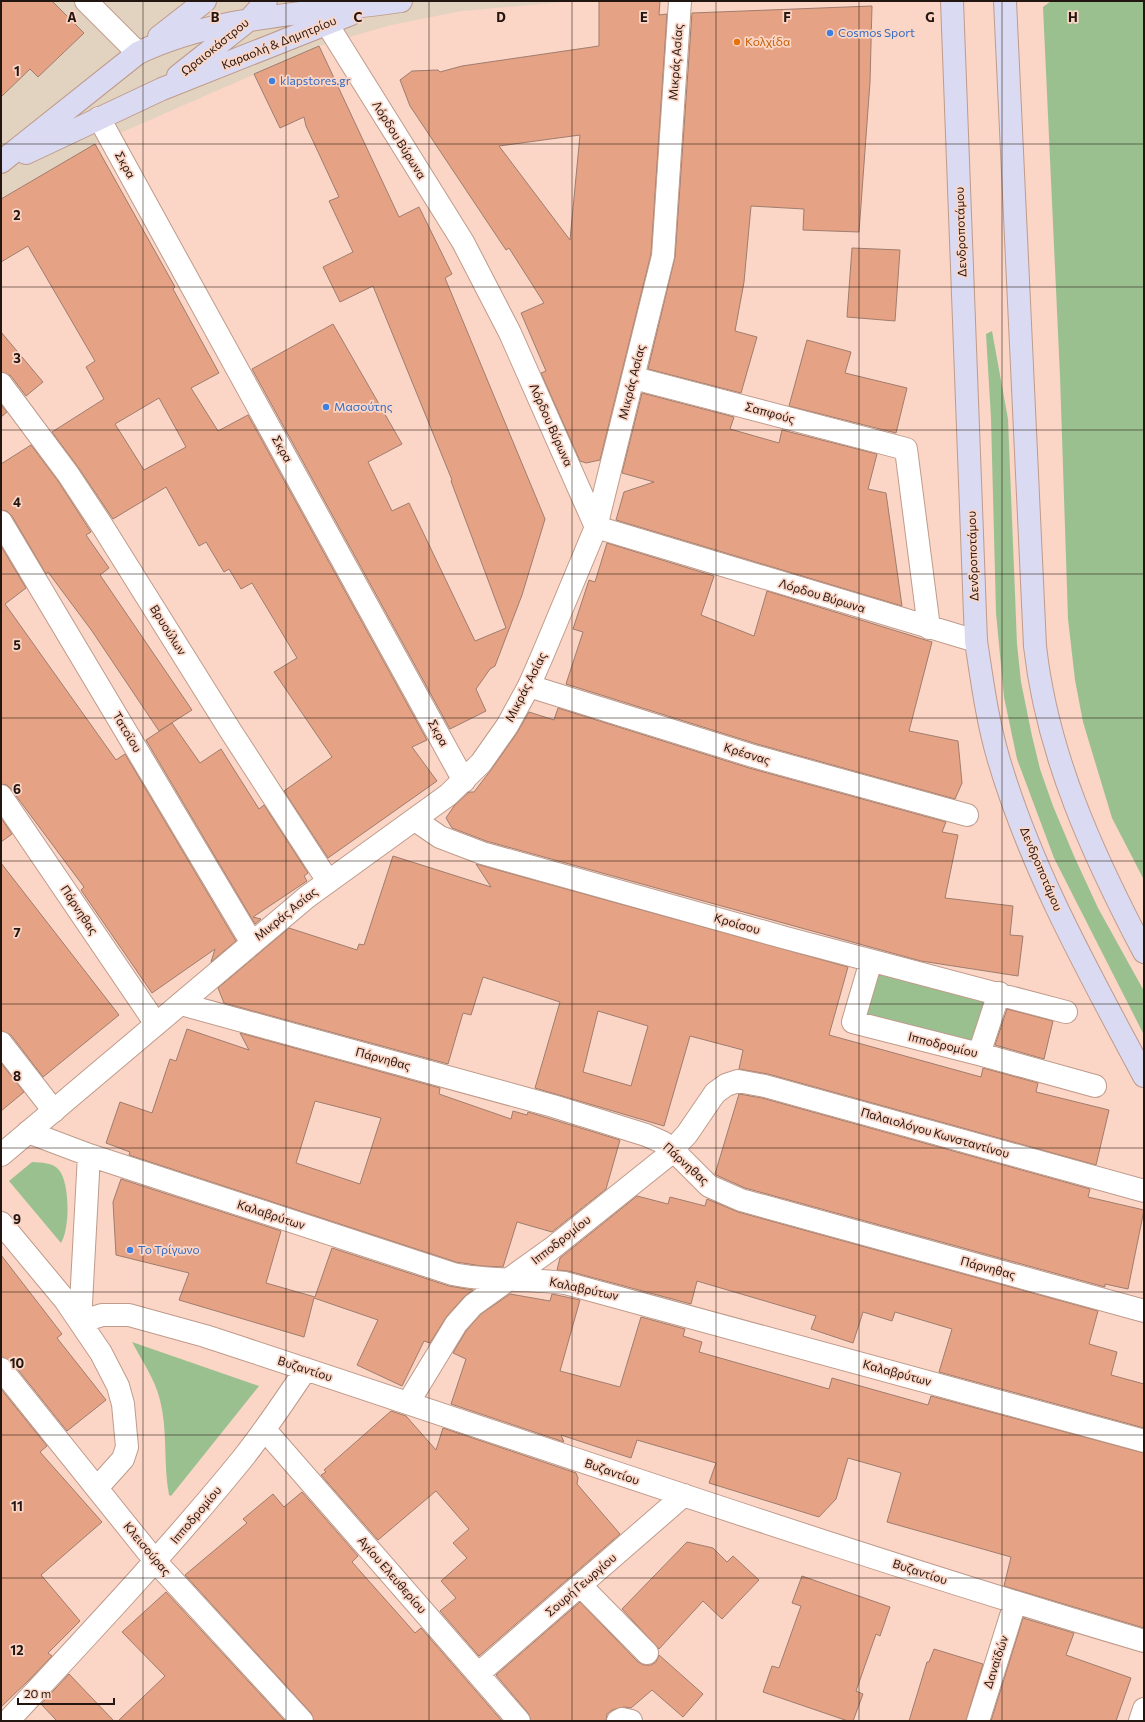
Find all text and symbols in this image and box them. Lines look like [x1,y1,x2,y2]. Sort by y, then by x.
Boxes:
text: A [67,9,77,25]
text: B [211,9,220,25]
text: C [354,9,363,25]
text: D [496,9,506,25]
text: E [640,9,648,25]
text: F [783,9,791,25]
text: G [925,9,935,25]
text: H [1068,9,1078,25]
street label: Καραολή & Δημητρίου [219,13,338,72]
street label: Ωραιοκάστρου [178,15,251,78]
street label: Μικράς Ασίας [665,23,685,101]
place label: Cosmos Sport [838,25,915,39]
marker: Cosmos Sport [825,28,835,38]
place label: Κολχίδα [745,34,790,48]
marker: Κολχίδα [732,37,742,47]
text: 1 [14,63,20,79]
place label: klapstores.gr [280,73,351,87]
marker: klapstores.gr [267,76,277,86]
street label: Λόρδου Βύρωνα [370,98,430,181]
street label: Σκρα [113,149,139,180]
street label: Δενδροποτάμου [951,186,969,277]
text: 2 [13,207,21,223]
street label: Μικράς Ασίας [615,343,647,421]
text: 3 [13,350,21,366]
street label: Λόρδου Βύρωνα [527,381,577,468]
place label: Μασούτης [334,399,393,413]
street label: Σαπφούς [744,399,797,425]
marker: Μασούτης [321,402,331,412]
street label: Σκρα [270,433,296,464]
text: 4 [13,494,21,510]
street label: Δενδροποτάμου [963,510,981,601]
street label: Λόρδου Βύρωνα [777,575,867,615]
street label: Βρυούλων [148,602,190,657]
text: 5 [13,637,21,653]
street label: Μικράς Ασίας [501,649,549,724]
street label: Τατοϊου [110,709,145,754]
street label: Σκρα [426,717,452,748]
street label: Κρέσνας [722,739,772,767]
text: 6 [13,781,21,797]
street label: Δενδροποτάμου [1018,824,1066,913]
street label: Πάρνηθας [58,882,101,937]
street label: Μικράς Ασίας [251,884,320,943]
street label: Κροίσου [713,910,762,936]
text: 7 [13,924,21,940]
street label: Ιπποδρομίου [907,1029,980,1060]
street label: Πάρνηθας [354,1044,412,1072]
text: 8 [13,1068,21,1084]
street label: Παλαιολόγου Κωνσταντίνου [859,1104,1011,1160]
street label: Πάρνηθας [661,1139,712,1187]
street label: Καλαβρύτων [236,1197,307,1232]
text: 9 [13,1211,21,1227]
street label: Ιπποδρομίου [528,1212,593,1267]
place label: Το Τρίγωνο [138,1242,200,1256]
marker: Το Τρίγωνο [125,1245,135,1255]
street label: Πάρνηθας [959,1253,1017,1281]
street label: Καλαβρύτων [548,1274,620,1302]
street label: Βυζαντίου [276,1353,335,1384]
text: 10 [10,1355,25,1371]
street label: Καλαβρύτων [861,1356,933,1388]
street label: Βυζαντίου [583,1455,642,1487]
street label: Ιπποδρομίου [167,1482,224,1546]
text: 11 [11,1498,23,1514]
street label: Κλεισούρας [121,1519,174,1578]
street label: Αγίου Ελευθερίου [355,1533,430,1616]
street label: Σουρή Γεωργίου [542,1550,619,1619]
street label: Βυζαντίου [891,1556,950,1587]
street label: Δαναϊδών [980,1633,1010,1690]
text: 12 [10,1642,24,1658]
scale bar [18,1680,114,1706]
text: 20 m [24,1686,51,1700]

